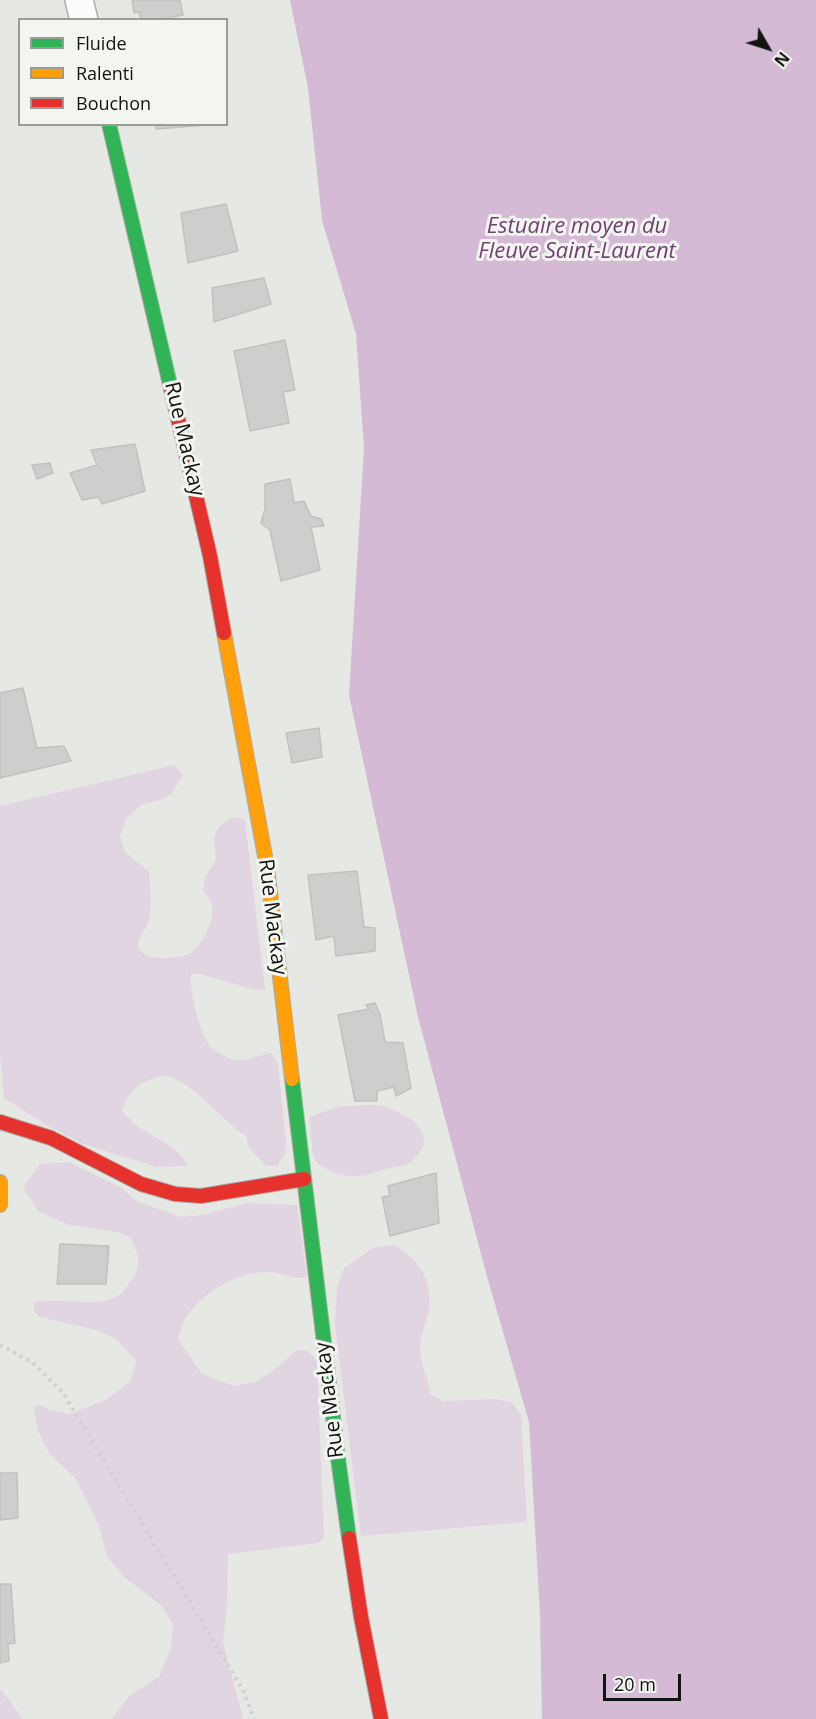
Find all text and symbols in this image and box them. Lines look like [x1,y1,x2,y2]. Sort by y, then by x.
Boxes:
legend [18,18,228,126]
north arrow [738,18,798,78]
text: Fluide [76,31,127,55]
text: N [769,47,795,71]
text: Ralenti [76,61,134,85]
text: Bouchon [76,91,151,115]
water label: Estuaire moyen du Fleuve Saint-Laurent [478,214,676,266]
street label: Rue Mackay [159,379,209,499]
street label: Rue Mackay [252,857,292,977]
street label: Rue Mackay [310,1340,350,1460]
scale bar [606,1662,684,1700]
text: 20 m [614,1672,656,1696]

